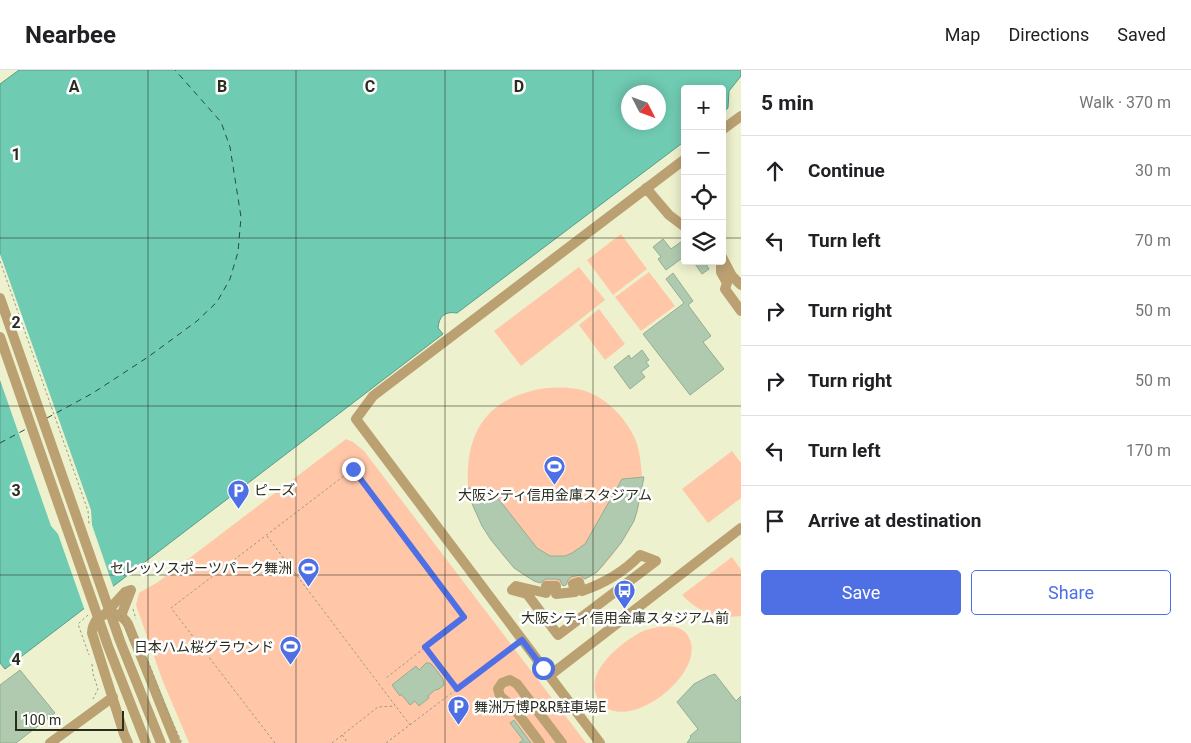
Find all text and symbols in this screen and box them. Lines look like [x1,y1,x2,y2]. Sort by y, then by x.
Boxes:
text: Nearbee [25,21,116,49]
text: Map [945,24,980,45]
text: Directions [1008,24,1089,45]
text: Saved [1117,24,1166,45]
text: A [69,77,80,96]
text: B [217,77,227,96]
text: C [365,77,375,96]
text: D [514,77,524,96]
north arrow [621,85,666,130]
map controls [681,85,726,265]
button: + [681,85,726,130]
text: 5 min [761,91,814,115]
text: Walk · 370 m [1079,93,1171,112]
button: − [681,130,726,175]
text: 1 [11,145,21,164]
icon: ahead [761,157,789,185]
text: Continue [808,159,885,182]
text: 30 m [1135,161,1171,180]
button: locate [681,175,726,220]
button: layers [681,220,726,265]
icon: left [761,227,789,255]
text: Turn left [808,229,881,252]
text: 70 m [1135,231,1171,250]
icon: right [761,297,789,325]
text: Turn right [808,299,892,322]
text: 50 m [1135,301,1171,320]
text: 2 [11,313,21,332]
icon: right [761,367,789,395]
text: Turn right [808,369,892,392]
text: 50 m [1135,371,1171,390]
icon: left [761,437,789,465]
text: Turn left [808,439,881,462]
text: 170 m [1126,441,1171,460]
sports icon: 大阪シティ信用金庫スタジアム [543,455,567,486]
route end [342,458,365,481]
parking icon: ピーズ [226,478,250,509]
text: 3 [11,481,21,500]
place label: ピーズ [254,482,295,498]
place label: 大阪シティ信用金庫スタジアム [458,487,652,503]
icon: arrive [761,507,789,535]
text: Arrive at destination [808,509,981,532]
sports icon: セレッソスポーツパーク舞洲 [296,556,320,587]
place label: セレッソスポーツパーク舞洲 [110,560,292,576]
button: Save [761,570,961,615]
button: Share [971,570,1171,615]
bus stop icon: 大阪シティ信用金庫スタジアム前 [613,578,637,609]
place label: 大阪シティ信用金庫スタジアム前 [521,610,729,626]
sports icon: 日本ハム桜グラウンド [278,635,302,666]
place label: 日本ハム桜グラウンド [134,639,274,655]
text: 4 [11,650,21,669]
route start [532,657,555,680]
parking icon: 舞洲万博P&R駐車場E [446,695,470,726]
place label: 舞洲万博P&R駐車場E [474,699,606,715]
scale bar [15,708,124,731]
text: 100 m [22,712,61,728]

